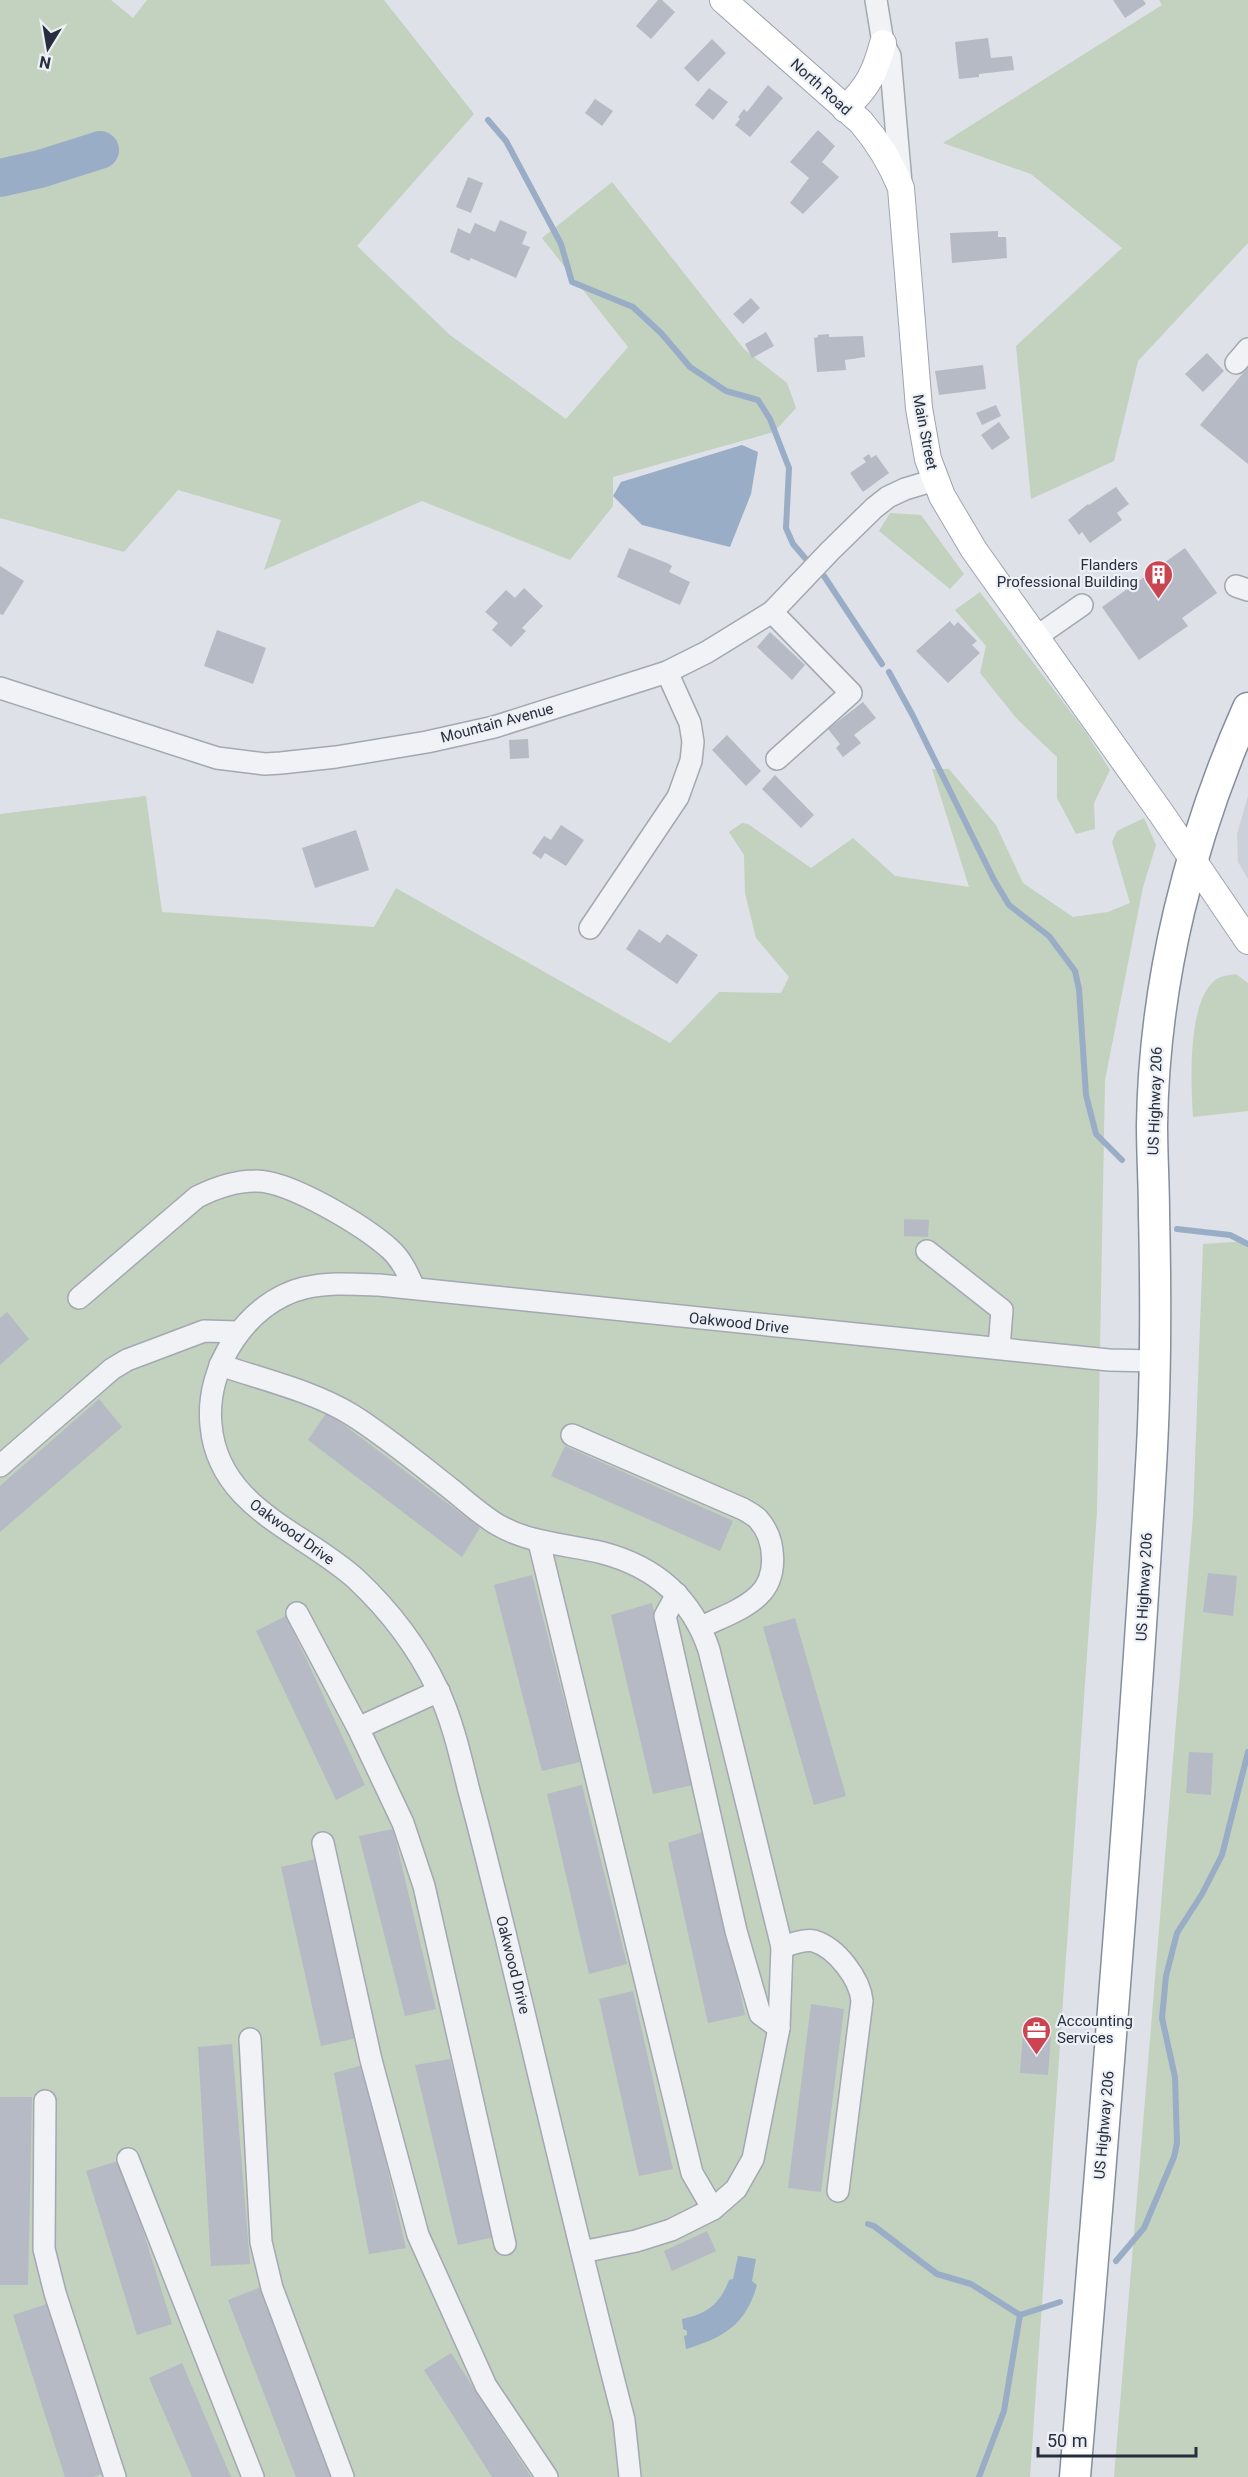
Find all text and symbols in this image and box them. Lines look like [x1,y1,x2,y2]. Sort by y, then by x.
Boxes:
north arrow [18,18,78,78]
text: N [38,52,53,73]
street label: North Road [787,55,855,119]
street label: Main Street [909,393,941,471]
place label: Flanders Professional Building [997,556,1138,591]
building icon: Flanders Professional Building [1143,558,1175,600]
street label: Mountain Avenue [439,699,555,747]
street label: US Highway 206 [1144,1046,1166,1156]
street label: Oakwood Drive [688,1309,790,1337]
street label: Oakwood Drive [246,1495,338,1569]
street label: US Highway 206 [1132,1532,1156,1642]
street label: Oakwood Drive [492,1914,534,2016]
place label: Accounting Services [1057,2012,1133,2047]
office icon: Accounting Services [1020,2014,1052,2056]
street label: US Highway 206 [1090,2070,1118,2180]
scale bar [1038,2420,1196,2458]
text: 50 m [1047,2430,1087,2451]

